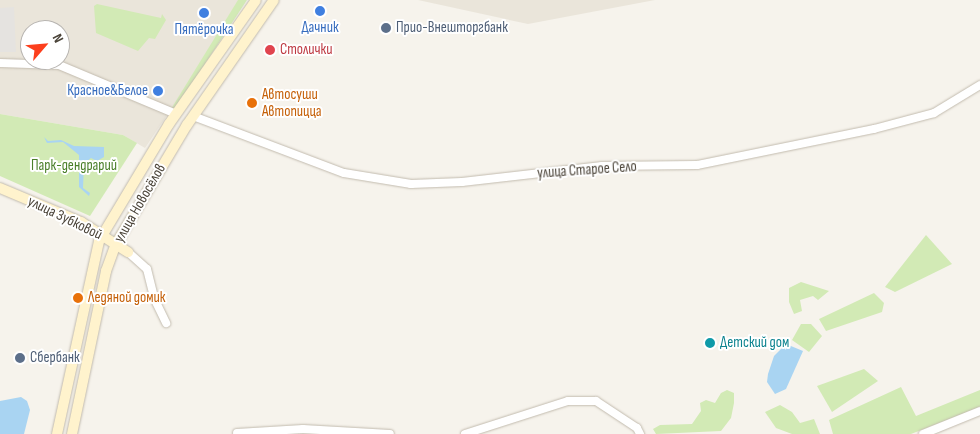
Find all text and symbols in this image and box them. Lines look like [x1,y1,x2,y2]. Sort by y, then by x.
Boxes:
marker: Дачник [314,5,326,17]
marker: Пятёрочка [198,7,210,19]
place label: Дачник [301,19,339,37]
place label: Прио-Внешторгбанк [396,19,508,37]
north arrow [20,20,70,70]
place label: Пятёрочка [175,21,233,39]
marker: Прио-Внешторгбанк [380,22,392,34]
text: N [49,31,67,46]
place label: Столички [280,41,332,59]
marker: Столички [264,44,276,56]
place label: Красное&Белое [67,82,148,100]
marker: Красное&Белое [152,85,164,97]
place label: Автосуши Автопицца [262,85,322,120]
marker: Автосуши Автопицца [246,97,258,109]
park label: Парк-дендрарий [31,157,117,175]
street label: улица Старое Село [537,158,637,182]
street label: улица Новосёлов [110,161,170,245]
street label: улица Зубковой [25,192,105,244]
place label: Ледяной домик [88,289,166,307]
marker: Ледяной домик [72,292,84,304]
place label: Детский дом [720,334,789,352]
marker: Детский дом [704,337,716,349]
place label: Сбербанк [30,349,80,367]
marker: Сбербанк [14,352,26,364]

